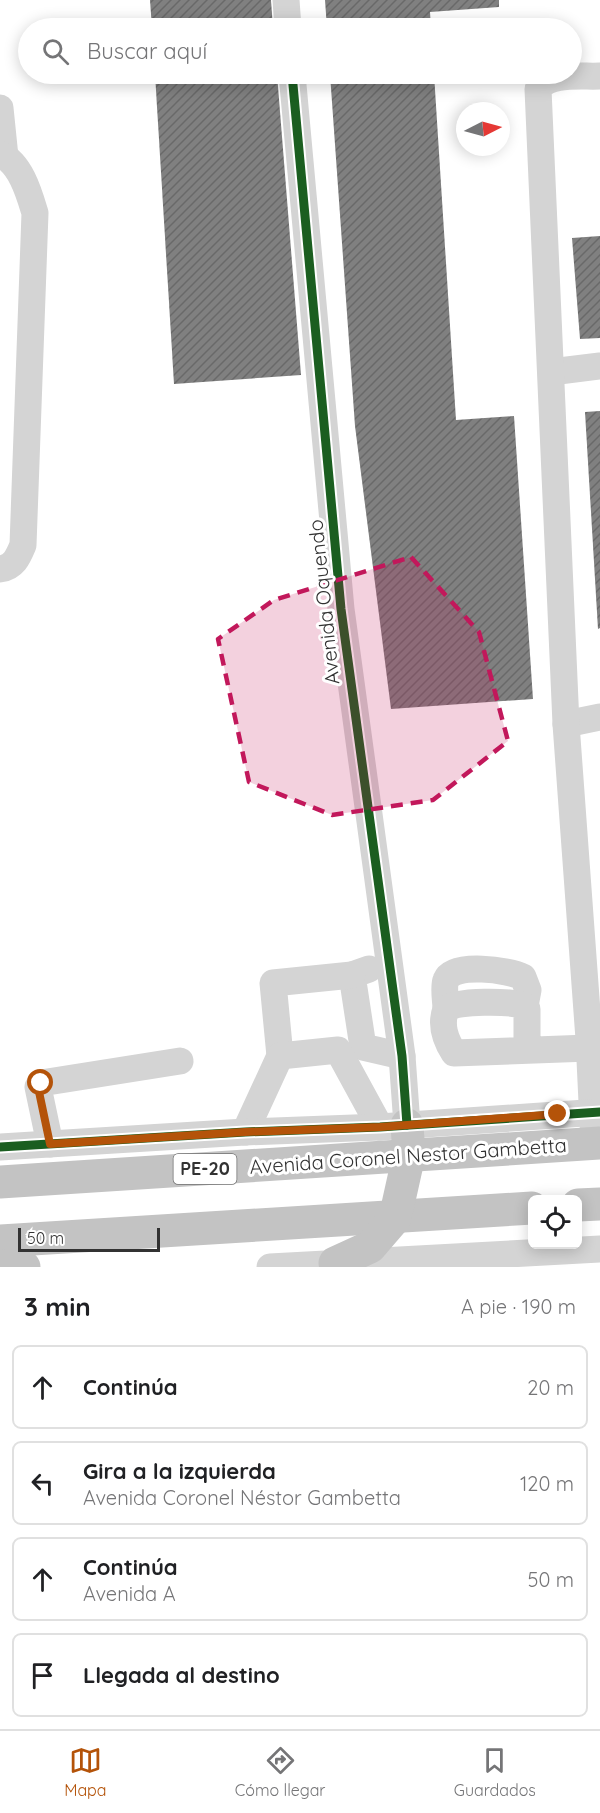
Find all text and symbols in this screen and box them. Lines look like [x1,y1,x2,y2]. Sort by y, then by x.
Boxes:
search box [18,18,582,84]
icon: search [39,35,72,68]
text: Buscar aquí [87,37,207,65]
north arrow [456,102,510,156]
street label: Avenida Oquendo [302,518,345,686]
route start [27,1069,53,1095]
route end [544,1100,570,1126]
street label: Avenida Coronel Nestor Gambetta [249,1132,567,1179]
road number: PE-20 [174,1154,236,1184]
map controls [528,1195,582,1249]
button: locate [528,1195,582,1249]
scale bar [18,1225,160,1252]
text: 50 m [27,1228,64,1248]
text: 3 min [24,1290,91,1323]
text: A pie · 190 m [461,1294,576,1319]
icon: ahead [26,1371,59,1404]
text: Continúa [83,1373,178,1401]
text: 20 m [527,1375,574,1400]
text: Gira a la izquierda [83,1457,276,1485]
icon: left [26,1467,59,1500]
text: 120 m [520,1471,574,1496]
text: Avenida Coronel Néstor Gambetta [83,1485,401,1510]
text: Continúa [83,1553,178,1581]
icon: ahead [26,1563,59,1596]
text: 50 m [528,1567,574,1592]
text: Avenida A [83,1581,176,1606]
icon: arrive [26,1659,59,1692]
text: Llegada al destino [83,1661,280,1689]
tab: Mapa [64,1744,107,1800]
tab: Cómo llegar [235,1744,326,1800]
tab: Guardados [454,1744,536,1800]

